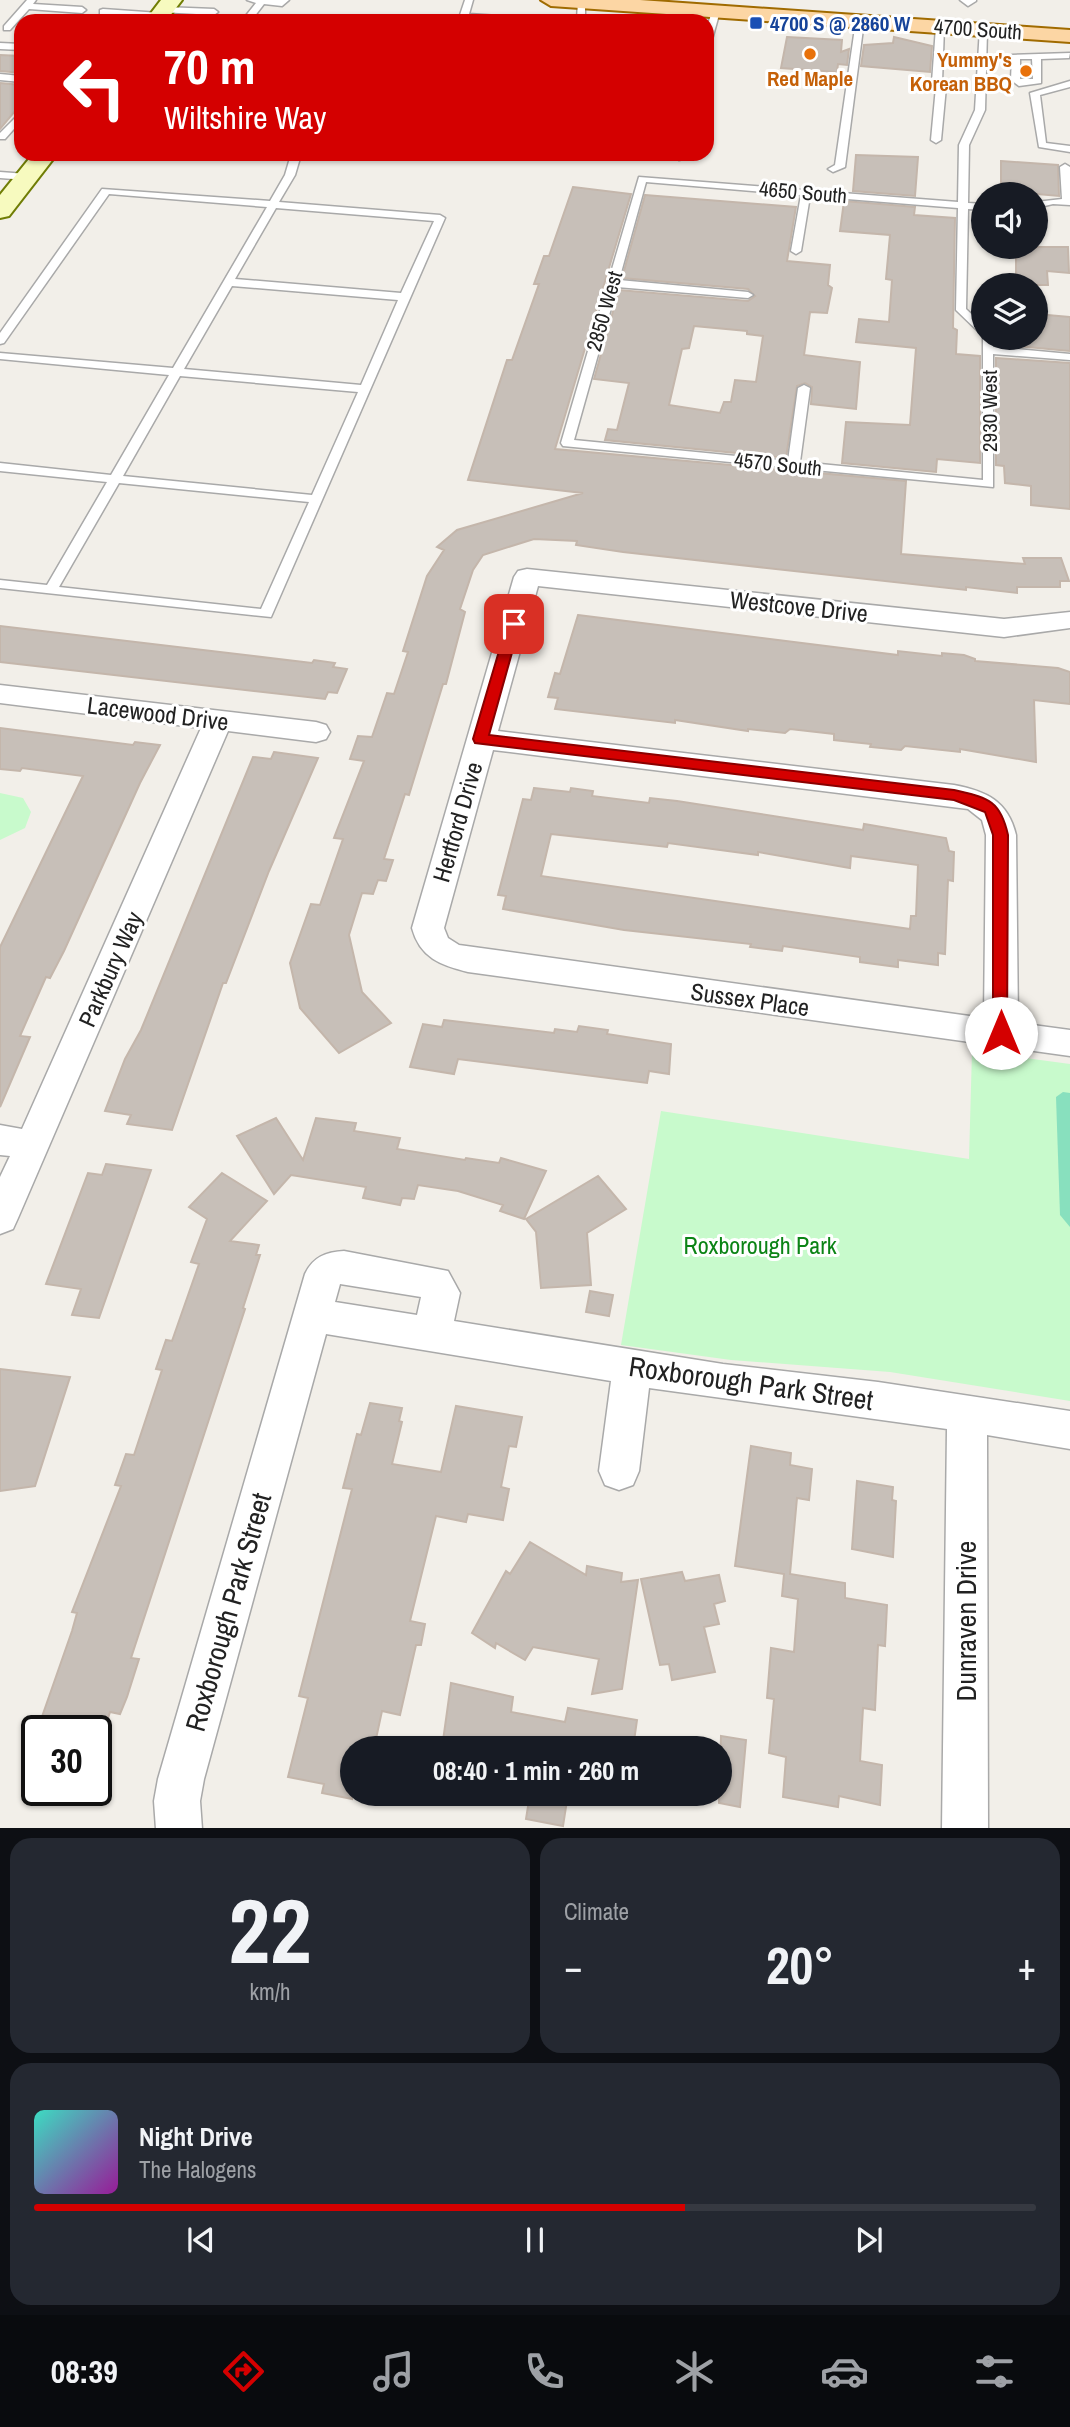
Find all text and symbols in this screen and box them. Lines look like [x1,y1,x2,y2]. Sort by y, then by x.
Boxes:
place label: 4700 S @ 2860 W [770,9,911,38]
street label: 4700 South [933,11,1023,47]
marker: 4700 S @ 2860 W [748,15,764,31]
text: 70 m [164,33,256,99]
icon: left [49,42,140,133]
place label: Yummy's Korean BBQ [910,45,1012,98]
marker: Red Maple [802,46,818,62]
marker: Yummy's Korean BBQ [1018,63,1034,79]
place label: Red Maple [767,64,853,93]
text: Wiltshire Way [164,96,326,139]
street label: 4650 South [758,174,848,210]
map controls [971,182,1048,350]
button: sound [971,182,1048,259]
street label: 2850 West [579,267,629,354]
button: layers [971,273,1048,350]
street label: 2930 West [975,370,1004,452]
street label: 4570 South [733,445,823,483]
street label: Westcove Drive [728,583,870,629]
pin [484,594,544,654]
icon: arrive [495,605,533,643]
street label: Lacewood Drive [85,688,231,738]
street label: Hertford Drive [425,758,489,886]
street label: Parkbury Way [70,906,150,1032]
street label: Sussex Place [689,975,811,1023]
position arrow [964,996,1038,1070]
park label: Roxborough Park [683,1229,837,1261]
street label: Roxborough Park Street [626,1347,876,1419]
street label: Roxborough Park Street [176,1488,280,1736]
street label: Dunraven Drive [947,1541,985,1701]
speed limit sign: 30 [21,1715,112,1806]
text: 08:40 · 1 min · 260 m [433,1753,639,1788]
text: 22 [229,1869,312,1991]
text: Climate [564,1896,629,1927]
text: 20° [766,1930,834,2000]
text: − [564,1941,582,1992]
text: + [1018,1941,1036,1992]
text: km/h [250,1976,290,2007]
text: Night Drive [139,2119,253,2154]
text: The Halogens [139,2154,256,2185]
icon: previous [182,2221,220,2259]
icon: pause [516,2221,554,2259]
icon: next [850,2221,888,2259]
icon: directions [219,2347,268,2396]
icon: music [369,2347,418,2396]
icon: phone [520,2347,569,2396]
icon: climate [670,2347,719,2396]
icon: car [820,2347,869,2396]
icon: filters [970,2347,1019,2396]
text: 08:39 [51,2350,118,2393]

